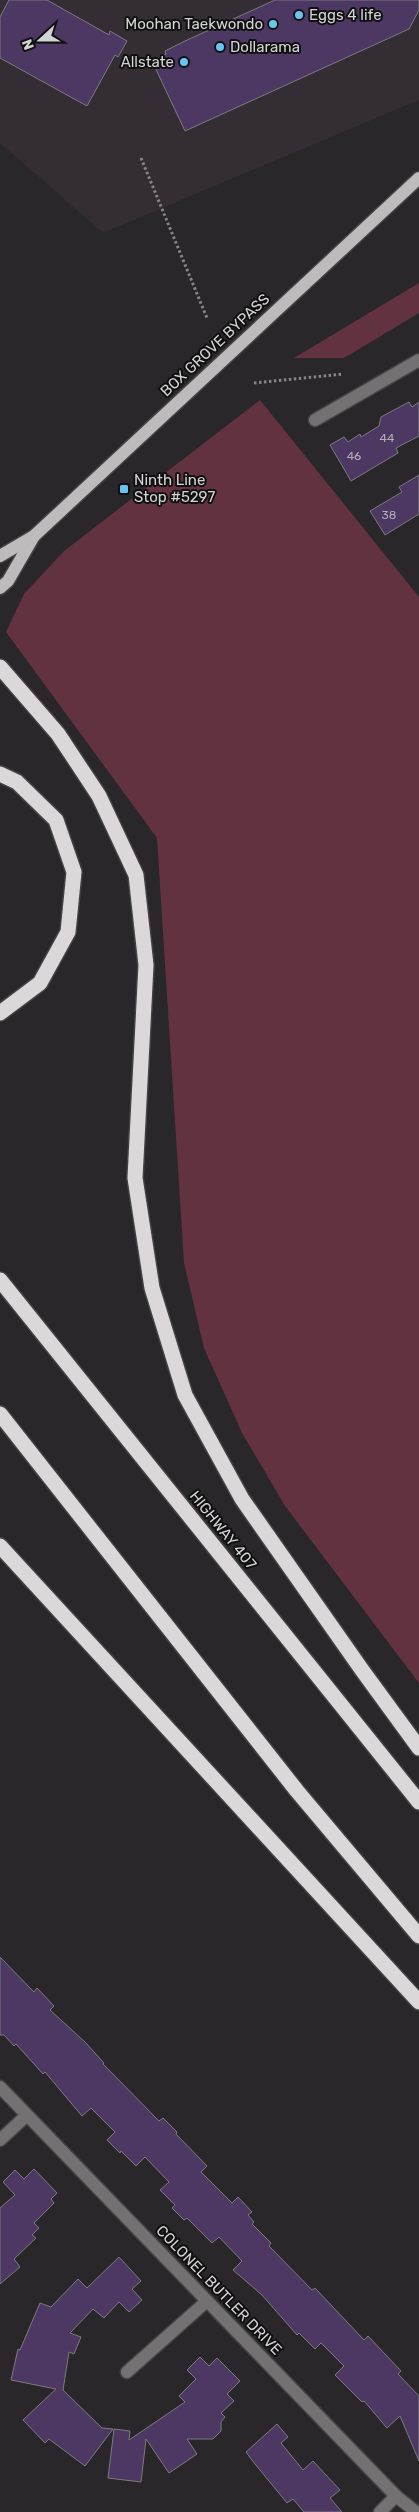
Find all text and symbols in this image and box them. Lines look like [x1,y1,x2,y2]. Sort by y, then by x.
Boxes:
place label: Eggs 4 life [309,6,382,24]
marker: Eggs 4 life [293,9,305,21]
north arrow [15,15,65,65]
place label: Moohan Taekwondo [125,15,263,33]
marker: Moohan Taekwondo [267,18,279,30]
text: N [19,37,38,52]
place label: Dollarama [230,38,300,56]
marker: Dollarama [214,41,226,53]
place label: Allstate [121,53,174,71]
marker: Allstate [178,56,190,68]
street label: BOX GROVE BYPASS [157,290,273,400]
house number: 44 [380,431,395,445]
house number: 46 [347,449,361,463]
place label: Ninth Line Stop #5297 [134,471,215,506]
marker: Ninth Line Stop #5297 [118,483,130,495]
house number: 38 [382,508,396,522]
street label: HIGHWAY 407 [186,1487,260,1573]
street label: COLONEL BUTLER DRIVE [152,2221,286,2359]

